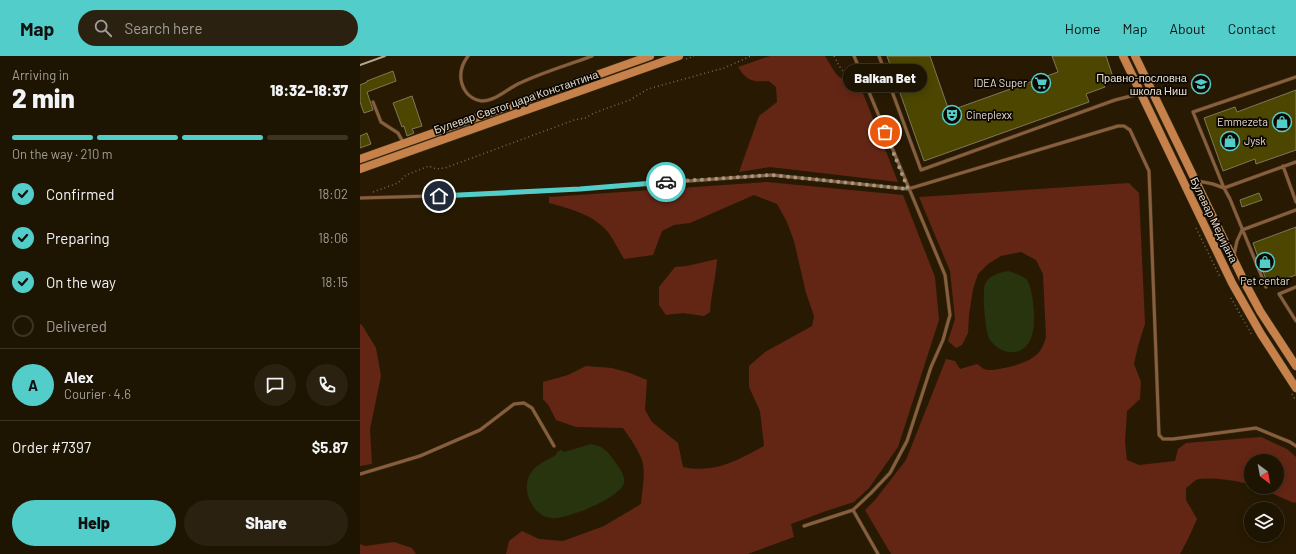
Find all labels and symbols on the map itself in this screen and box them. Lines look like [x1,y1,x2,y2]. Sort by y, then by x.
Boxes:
callout: Balkan Bet [843,64,927,92]
street label: Булевар Светог цара Константина [432,67,601,136]
place label: Правно-пословна школа Ниш [1096,71,1188,97]
supermarket icon: IDEA Super [1030,72,1052,94]
school or university icon: Правно-пословна школа Ниш [1190,73,1212,95]
place label: IDEA Super [974,76,1027,89]
theatre icon: Cineplexx [941,104,963,126]
place label: Cineplexx [966,108,1012,121]
shop icon: Emmezeta [1271,111,1293,133]
pin [868,115,902,149]
place label: Emmezeta [1217,115,1268,128]
shop icon: Jysk [1219,130,1241,152]
place label: Jysk [1244,134,1266,147]
courier [646,162,686,202]
street label: Булевар Медијана [1188,175,1241,265]
pin [422,179,456,213]
shop icon: Pet centar [1254,251,1276,273]
place label: Pet centar [1240,274,1290,287]
north arrow [1244,454,1284,494]

